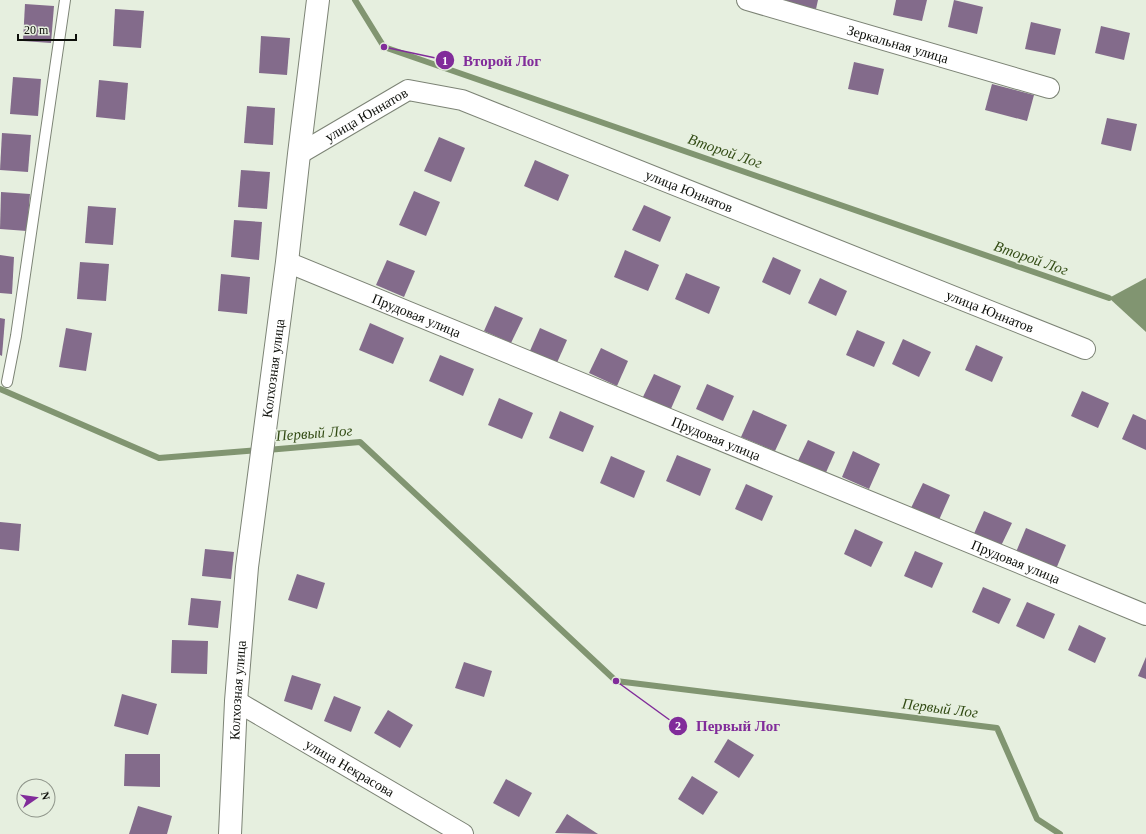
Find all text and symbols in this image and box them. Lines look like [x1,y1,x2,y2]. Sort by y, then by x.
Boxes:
scale bar [18,16,76,42]
street label: Зеркальная улица [845,22,951,66]
text: 20 m [24,23,49,37]
callout: Второй Лог [435,47,549,74]
text: Второй Лог [463,53,541,69]
text: 1 [442,54,448,68]
street label: улица Юннатов [322,84,410,144]
water label: Второй Лог [686,131,764,171]
street label: улица Юннатов [643,167,735,215]
water label: Второй Лог [992,238,1070,278]
street label: улица Юннатов [944,287,1036,335]
street label: Прудовая улица [370,290,464,340]
street label: Колхозная улица [259,317,287,419]
street label: Прудовая улица [670,413,763,464]
water label: Первый Лог [274,422,353,444]
street label: Прудовая улица [969,537,1063,587]
street label: Колхозная улица [227,639,249,740]
water label: Первый Лог [900,695,979,721]
callout: Первый Лог [668,713,788,740]
text: Первый Лог [696,718,780,734]
text: 2 [675,719,681,733]
street label: улица Некрасова [303,736,398,800]
north arrow [16,778,56,818]
text: N [39,791,52,801]

